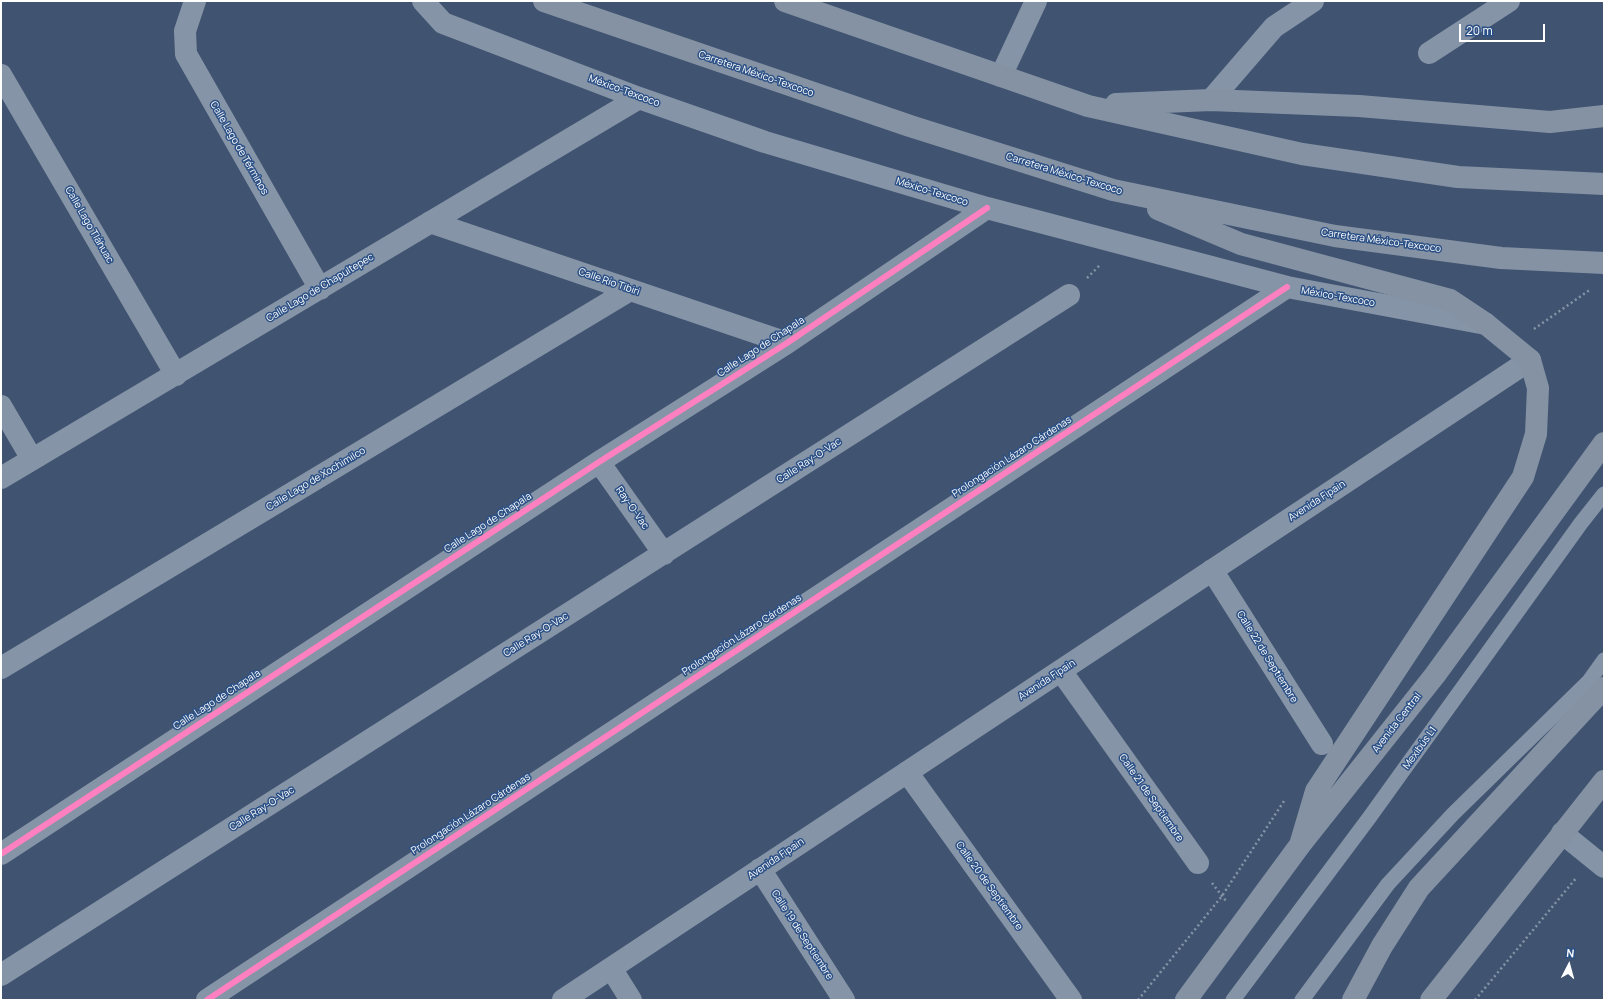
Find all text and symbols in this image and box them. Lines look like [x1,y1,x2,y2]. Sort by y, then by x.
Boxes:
scale bar [1461,16,1547,42]
text: 20 m [1466,22,1493,39]
street label: Carretera México-Texcoco [697,49,815,99]
street label: México-Texcoco [587,73,661,109]
street label: Calle Lago de Términos [207,99,271,197]
street label: Carretera México-Texcoco [1004,151,1124,197]
street label: México-Texcoco [894,175,970,209]
street label: Calle Lago Tláhuac [62,185,116,265]
street label: Carretera México-Texcoco [1320,227,1442,255]
street label: Calle Lago de Chapultepec [264,251,376,325]
street label: Calle Río Tibiri [577,266,641,298]
street label: México-Texcoco [1300,285,1376,309]
street label: Calle Lago de Chapala [715,314,807,380]
street label: Prolongación Lázaro Cárdenas [950,414,1074,500]
street label: Calle Ray-O-Vac [775,436,843,486]
street label: Calle Lago de Xochimilco [264,445,368,513]
street label: Avenida Fipain [1286,478,1348,524]
street label: Ray-O-Vac [613,484,651,532]
street label: Calle Lago de Chapala [442,490,534,556]
street label: Prolongación Lázaro Cárdenas [680,592,804,678]
street label: Calle 22 de Septiembre [1234,609,1300,705]
street label: Calle Ray-O-Vac [501,610,571,660]
street label: Avenida Fipain [1016,657,1078,703]
street label: Calle Lago de Chapala [171,667,263,733]
street label: Avenida Central [1370,691,1424,755]
street label: Mexibús L1 [1401,724,1439,772]
street label: Calle 21 de Septiembre [1116,752,1186,844]
street label: Prolongación Lázaro Cárdenas [409,771,533,857]
street label: Calle Ray-O-Vac [227,784,297,834]
street label: Avenida Fipain [746,836,806,882]
street label: Calle 20 de Septiembre [953,839,1025,933]
street label: Calle 19 de Septiembre [768,888,836,982]
north arrow [1549,945,1589,985]
text: N [1566,945,1575,960]

